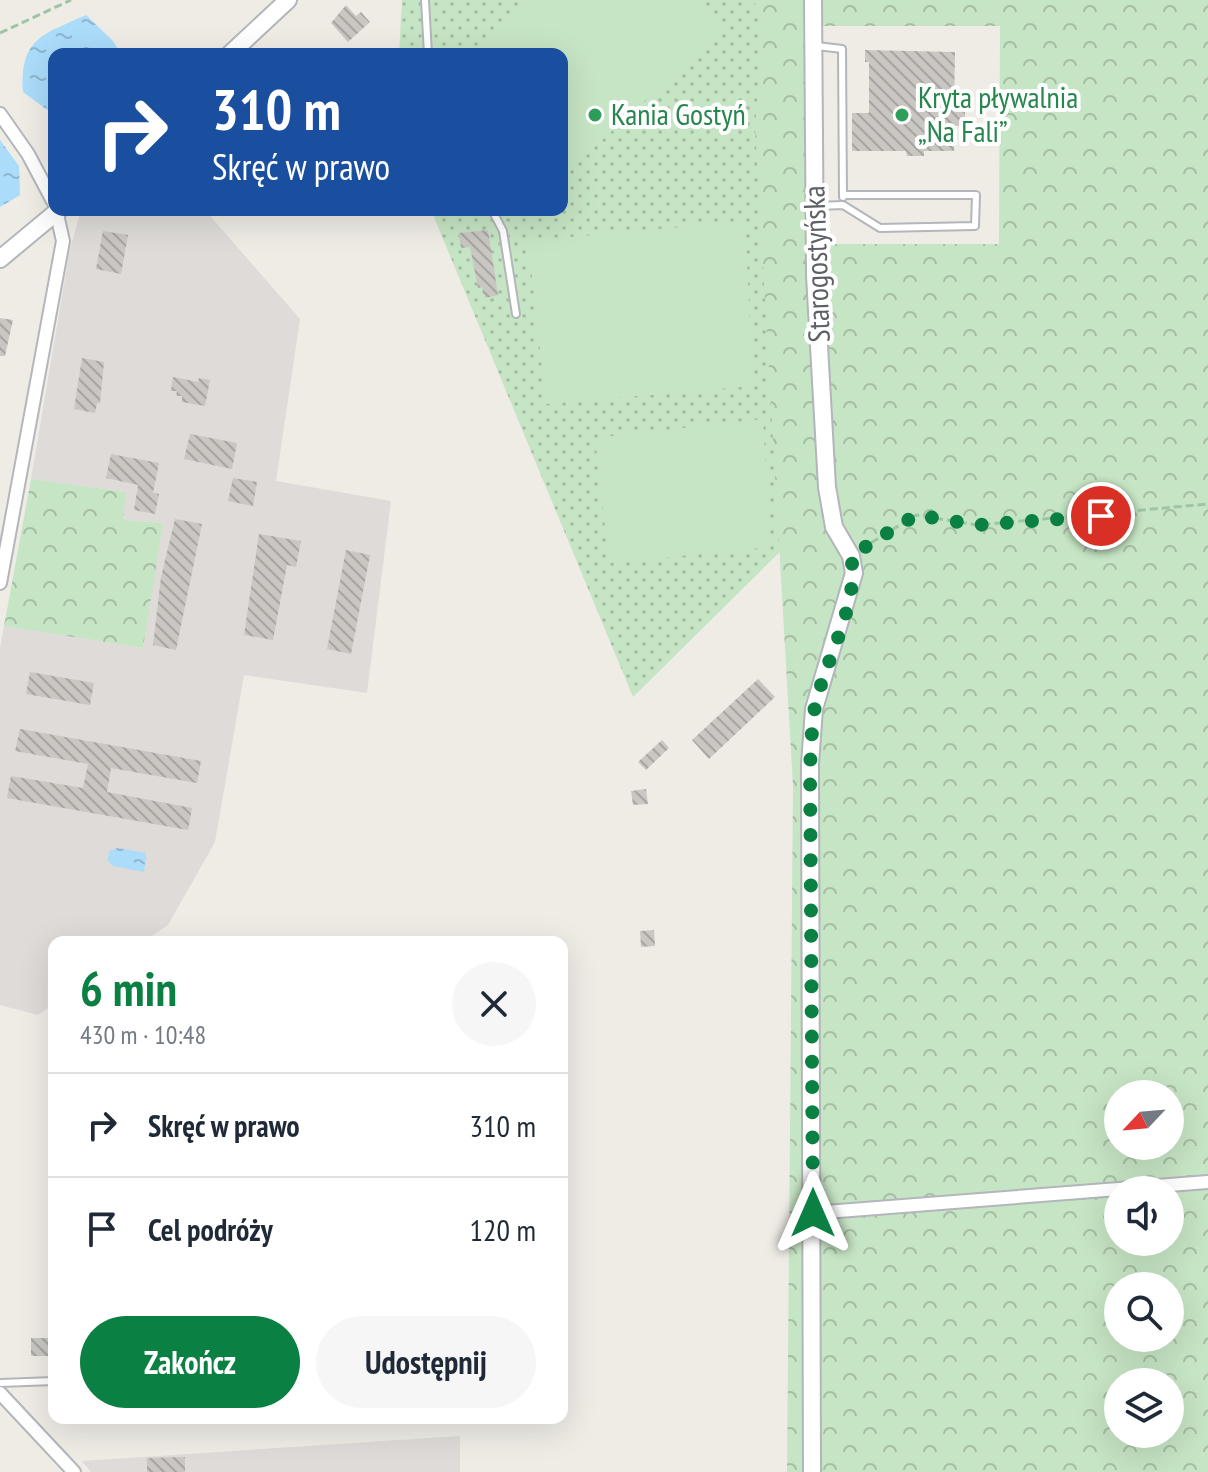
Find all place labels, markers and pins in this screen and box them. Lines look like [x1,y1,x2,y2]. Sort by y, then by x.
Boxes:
place label: Kryta pływalnia „Na Fali” [918,77,1078,150]
place label: Kania Gostyń [611,94,746,133]
marker: Kania Gostyń [586,106,604,124]
marker: Kryta pływalnia „Na Fali” [893,106,911,124]
pin [1067,482,1135,550]

